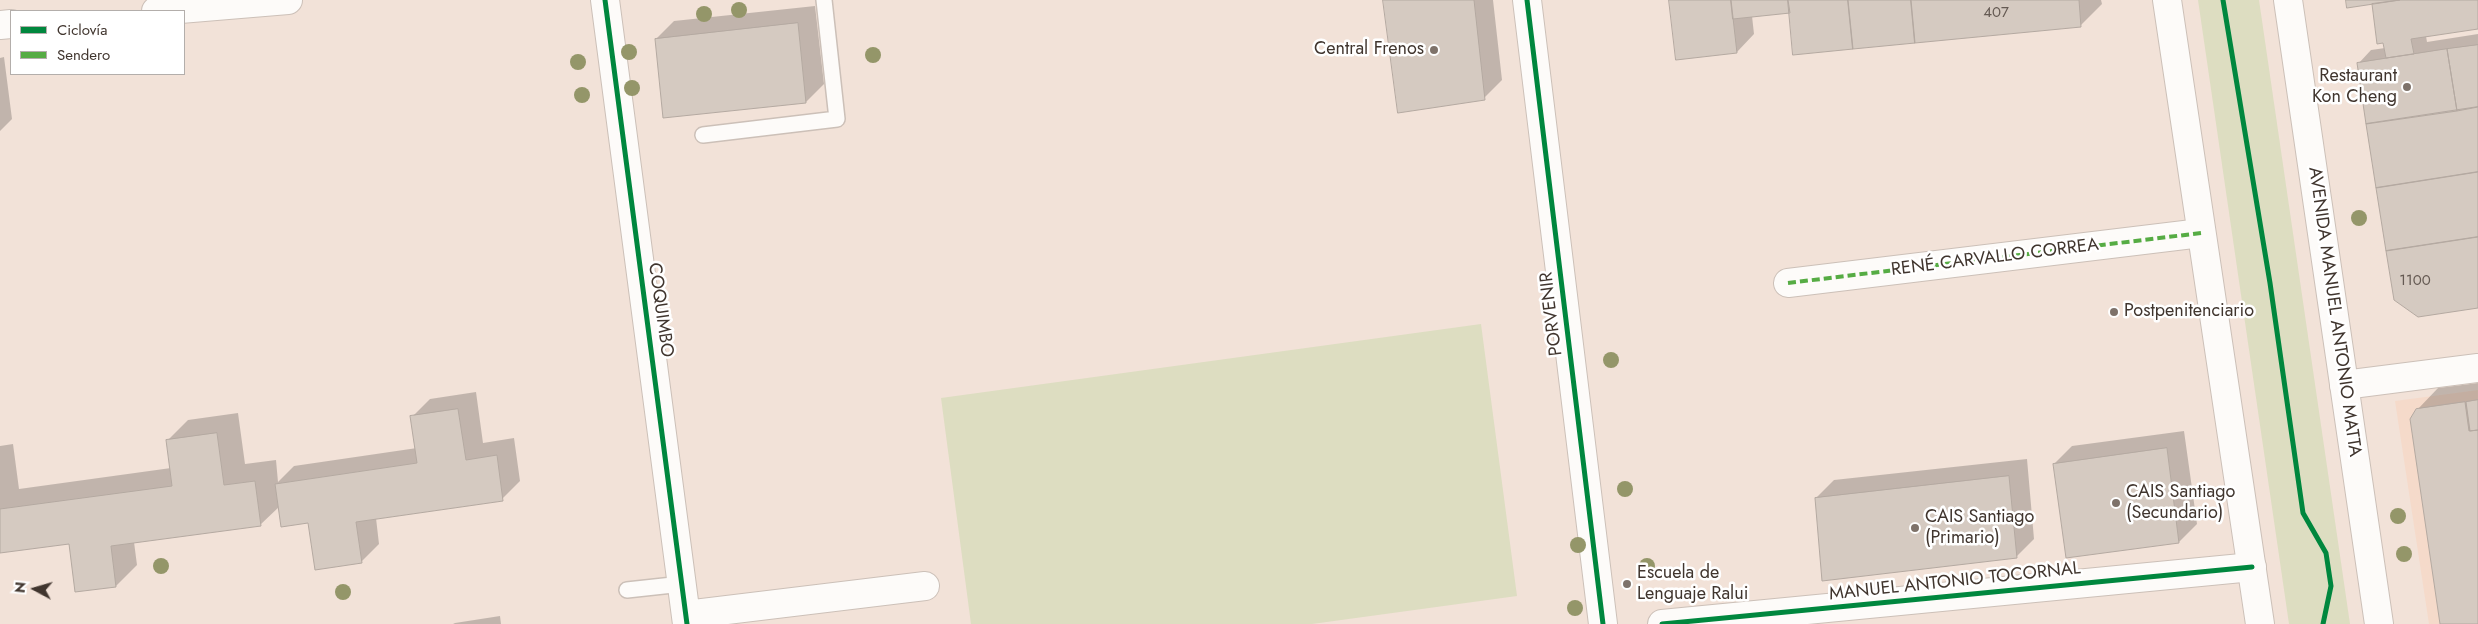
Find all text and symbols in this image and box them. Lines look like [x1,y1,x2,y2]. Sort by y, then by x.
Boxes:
house number: 407 [1983,4,2009,22]
legend [10,10,185,75]
text: Ciclovía [57,19,107,41]
place label: Central Frenos [1314,39,1424,61]
text: Sendero [57,44,110,66]
marker: Central Frenos [1428,44,1440,56]
place label: Restaurant Kon Cheng [2312,66,2397,108]
marker: Restaurant Kon Cheng [2401,81,2413,93]
street label: AVENIDA MANUEL ANTONIO MATTA [2303,166,2365,458]
street label: RENÉ CARVALLO CORREA [1890,235,2100,281]
street label: COQUIMBO [643,261,677,359]
street label: PORVENIR [1536,271,1568,357]
house number: 1100 [2399,272,2431,290]
place label: Postpenitenciario [2124,301,2254,323]
marker: Postpenitenciario [2108,306,2120,318]
place label: CAIS Santiago (Secundario) [2126,482,2235,524]
marker: CAIS Santiago (Secundario) [2110,497,2122,509]
place label: CAIS Santiago (Primario) [1925,507,2034,550]
marker: CAIS Santiago (Primario) [1909,522,1921,534]
street label: MANUEL ANTONIO TOCORNAL [1828,558,2082,606]
place label: Escuela de Lenguaje Ralui [1637,563,1748,606]
north arrow [10,564,60,614]
marker: Escuela de Lenguaje Ralui [1621,578,1633,590]
text: N [10,581,31,594]

